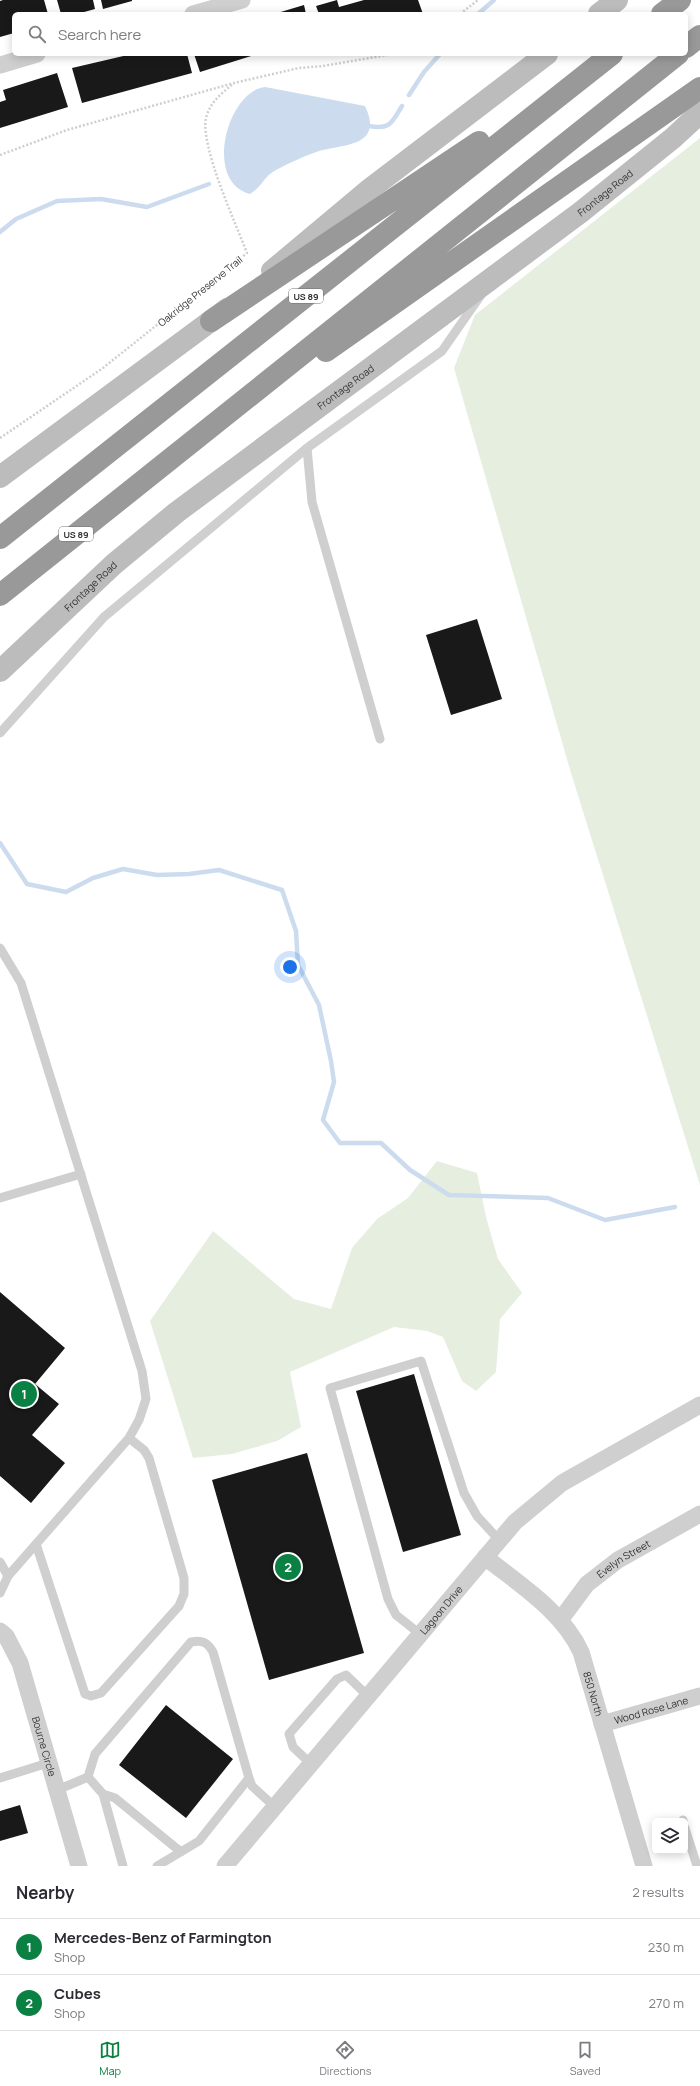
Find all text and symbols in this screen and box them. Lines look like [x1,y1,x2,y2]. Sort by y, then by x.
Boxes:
search box [12,12,688,56]
icon: search [26,23,48,45]
text: Search here [58,24,141,45]
street label: Frontage Road [574,166,636,219]
street label: Oakridge Preserve Trail [155,252,245,330]
road number: US 89 [289,289,323,303]
street label: Frontage Road [314,361,377,413]
road number: US 89 [59,527,93,541]
street label: Frontage Road [61,558,120,614]
your location [280,957,300,977]
pin: 1 [11,1379,37,1409]
street label: Evelyn Street [594,1536,653,1581]
pin: 2 [275,1552,301,1582]
street label: Lagoon Drive [416,1582,466,1637]
street label: 850 North [580,1670,607,1718]
street label: Wood Rose Lane [612,1693,690,1727]
street label: Bourne Circle [29,1715,60,1778]
map controls [652,1818,688,1854]
button: layers [652,1818,688,1854]
text: Nearby [16,1881,74,1904]
text: 2 results [632,1883,684,1901]
text: Mercedes-Benz of Farmington [54,1927,272,1948]
text: 1 [26,1938,32,1956]
text: 230 m [648,1938,684,1956]
text: Shop [54,1948,85,1966]
text: Cubes [54,1983,101,2004]
text: 2 [25,1994,33,2012]
text: 270 m [649,1994,684,2012]
text: Shop [54,2004,85,2022]
tab: Map [99,2039,121,2078]
tab: Directions [319,2039,372,2078]
tab: Saved [570,2039,601,2078]

